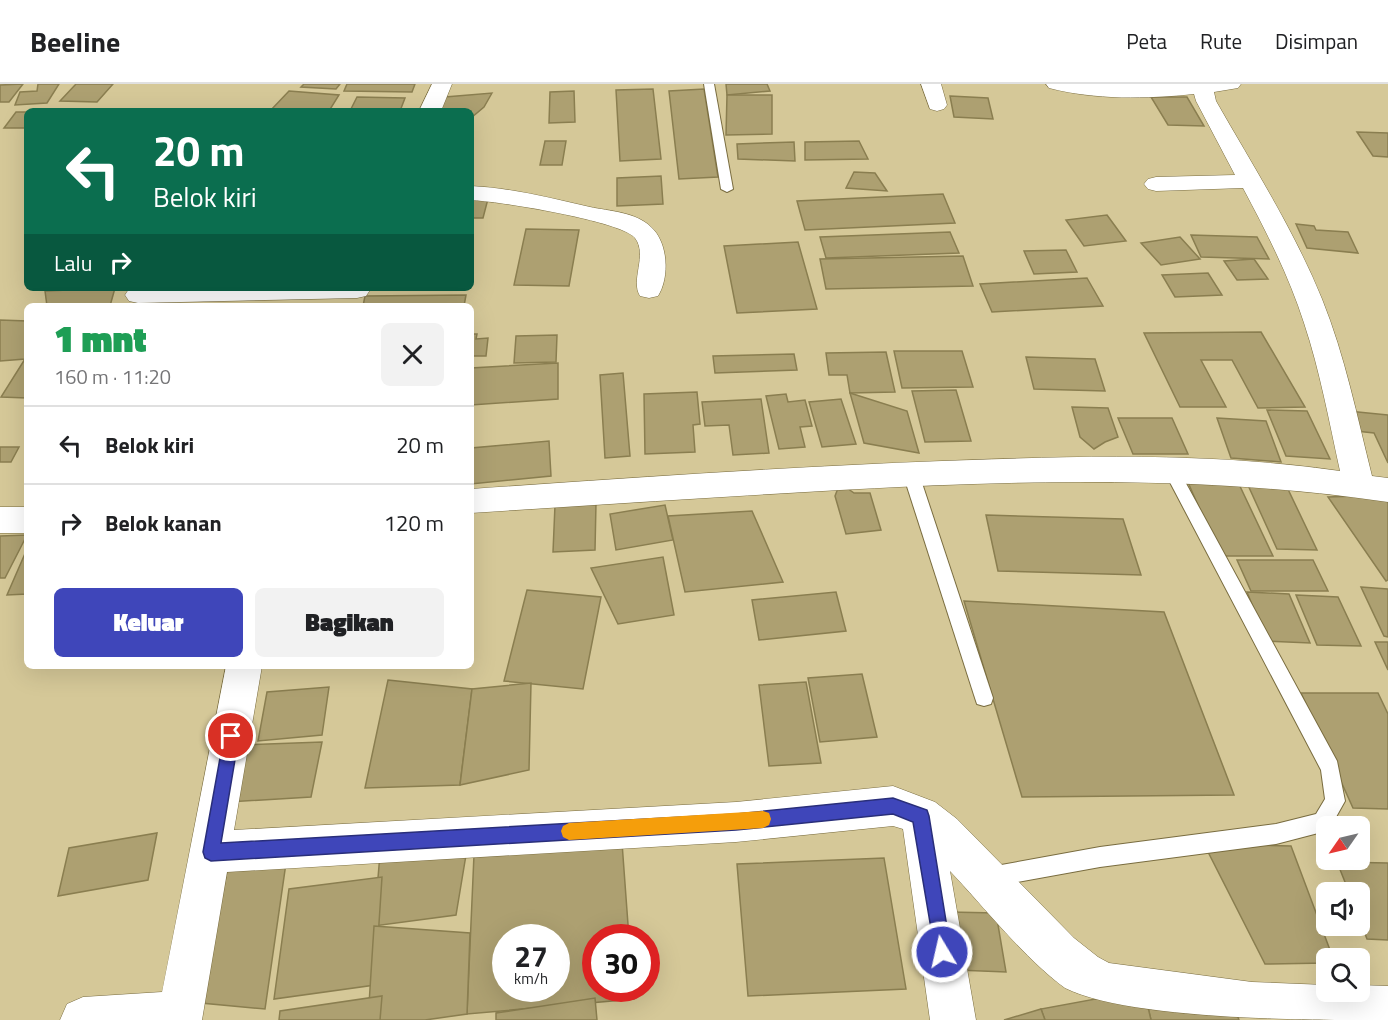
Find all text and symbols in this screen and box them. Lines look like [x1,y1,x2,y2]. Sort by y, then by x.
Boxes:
text: Beeline [30,20,120,63]
text: Peta [1126,25,1167,57]
text: Rute [1200,25,1242,57]
text: Disimpan [1275,25,1358,57]
text: 20 m [153,118,245,182]
icon: left [54,132,132,210]
text: Belok kiri [153,176,257,217]
text: Lalu [54,246,92,280]
icon: right [104,246,137,279]
text: 1 mnt [54,311,147,366]
button: close [381,323,444,386]
text: 160 m · 11:20 [54,361,171,392]
text: Belok kiri [105,428,194,462]
text: 20 m [396,428,444,462]
icon: left [54,429,87,462]
text: Belok kanan [105,506,222,540]
text: 120 m [384,506,444,540]
icon: right [54,507,87,540]
button: Keluar [54,588,243,657]
button: Bagikan [255,588,444,657]
pin [205,710,256,761]
icon: arrive [214,719,247,752]
north arrow [1316,816,1370,870]
map controls [1316,816,1370,1002]
button: sound [1316,882,1370,936]
position arrow [910,920,974,984]
speed limit sign: 30 [582,924,660,1002]
text: 27 [514,933,548,979]
button: search [1316,948,1370,1002]
text: km/h [514,967,548,990]

